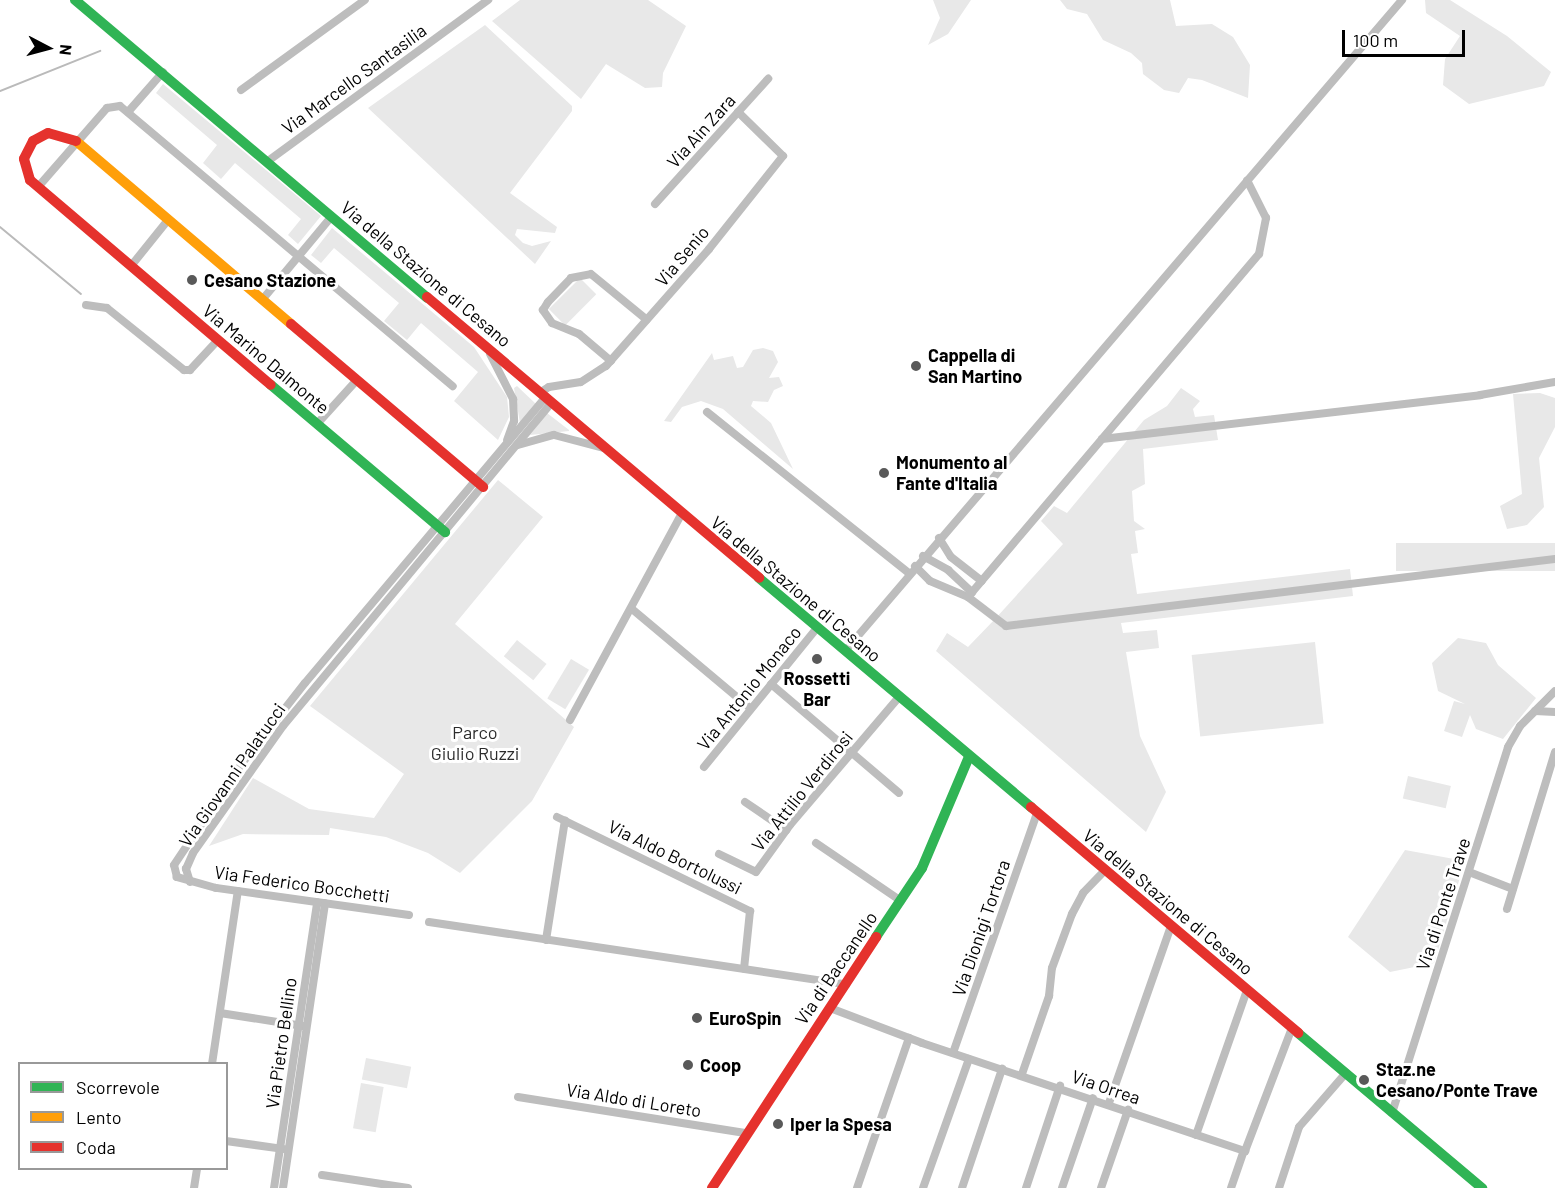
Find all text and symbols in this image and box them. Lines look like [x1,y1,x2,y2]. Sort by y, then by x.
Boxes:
north arrow [18,18,78,78]
scale bar [1345,18,1468,56]
street label: Via Marcello Santasilia [278,19,430,139]
text: 100 m [1353,29,1398,51]
text: N [56,44,76,56]
street label: Via Ain Zara [662,90,740,172]
street label: Via della Stazione di Cesano [337,196,515,352]
street label: Via Senio [651,221,713,291]
place label: Cesano Stazione [204,269,336,291]
marker: Cesano Stazione [185,273,199,287]
street label: Via Marino Dalmonte [198,300,334,418]
place label: Cappella di San Martino [928,345,1022,388]
marker: Cappella di San Martino [909,359,923,373]
place label: Monumento al Fante d'Italia [896,452,1007,494]
marker: Monumento al Fante d'Italia [877,466,891,480]
street label: Via della Stazione di Cesano [707,511,885,667]
street label: Via Antonio Monaco [692,622,806,754]
marker: Rossetti Bar [810,652,824,666]
place label: Rossetti Bar [784,668,850,710]
street label: Via Giovanni Palatucci [174,699,290,851]
park label: Parco Giulio Ruzzi [431,722,519,764]
street label: Via Attilio Verdirosi [747,727,857,855]
street label: Via Aldo Bortolussi [605,815,745,899]
street label: Via della Stazione di Cesano [1079,824,1257,980]
street label: Via di Ponte Trave [1411,835,1475,973]
street label: Via Dionigi Tortora [948,857,1014,999]
street label: Via Federico Bocchetti [213,861,391,907]
street label: Via di Baccanello [790,907,882,1029]
street label: Via Pietro Bellino [261,976,301,1110]
place label: EuroSpin [709,1007,781,1029]
marker: EuroSpin [690,1011,704,1025]
place label: Coop [700,1054,741,1076]
marker: Coop [681,1058,695,1072]
place label: Staz.ne Cesano/Ponte Trave [1376,1059,1538,1102]
legend [18,1062,228,1170]
street label: Via Orrea [1069,1065,1143,1109]
marker: Staz.ne Cesano/Ponte Trave [1357,1073,1371,1087]
text: Scorrevole [76,1076,160,1098]
street label: Via Aldo di Loreto [565,1079,703,1121]
text: Lento [76,1106,122,1128]
place label: Iper la Spesa [790,1113,892,1135]
marker: Iper la Spesa [771,1117,785,1131]
text: Coda [76,1136,116,1158]

